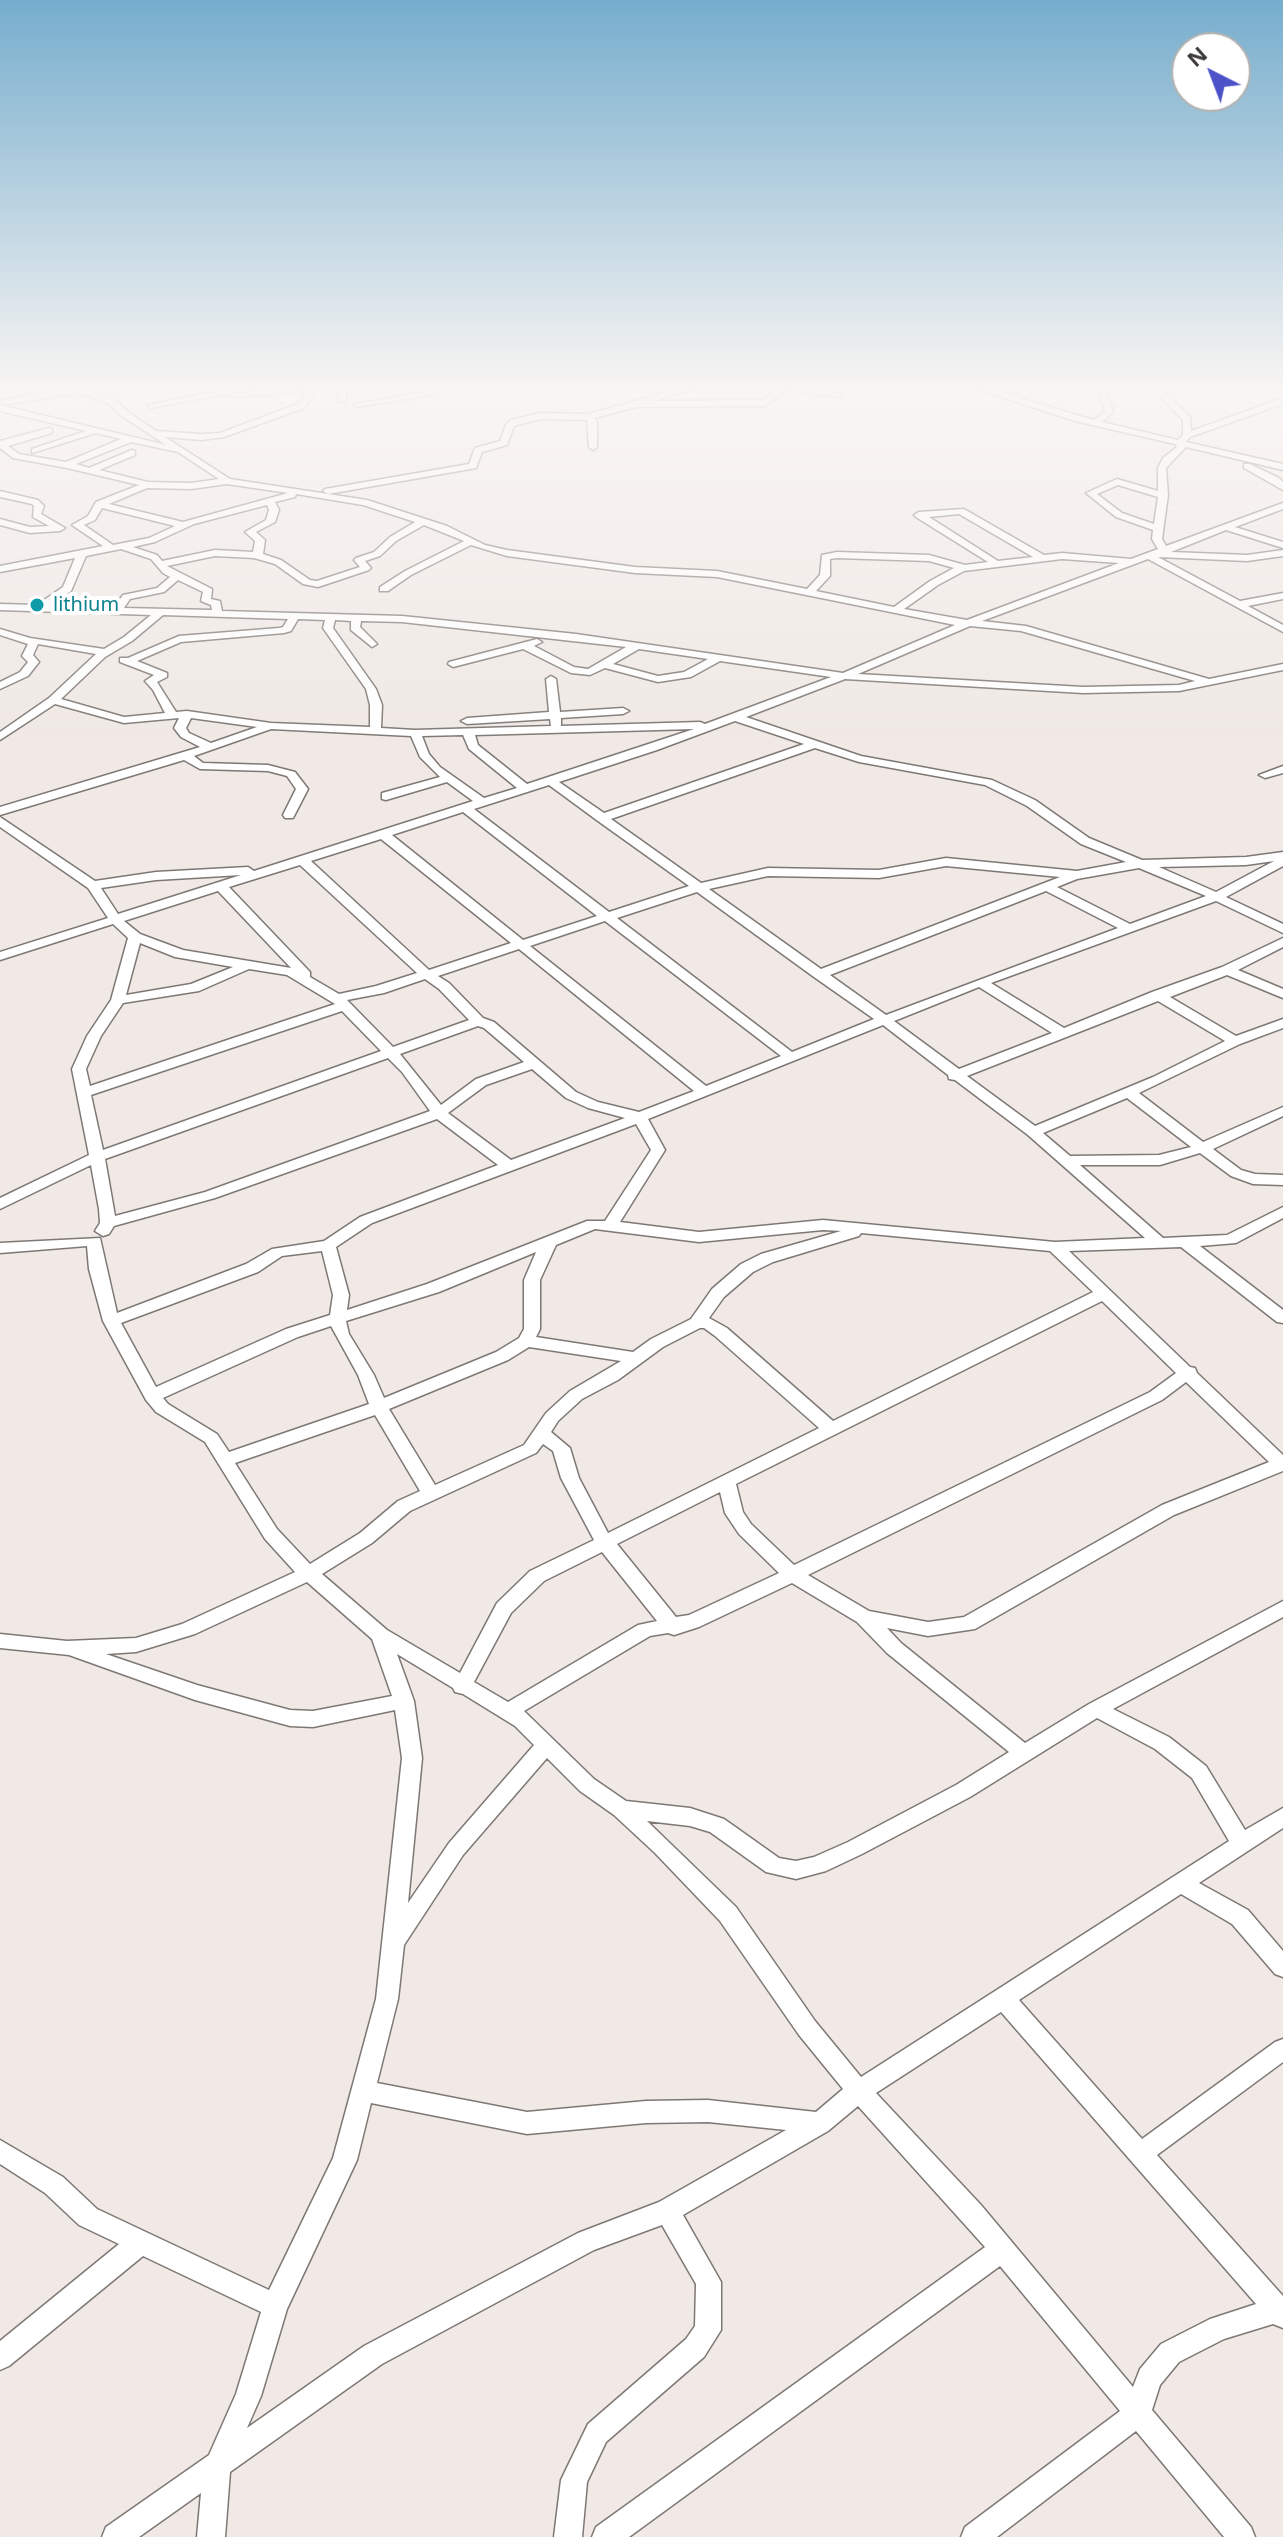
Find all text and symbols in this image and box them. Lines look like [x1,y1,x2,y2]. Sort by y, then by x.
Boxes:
north arrow [1171,32,1251,112]
text: N [1180,39,1213,73]
place label: lithium [53,593,119,617]
marker: lithium [28,596,46,614]

